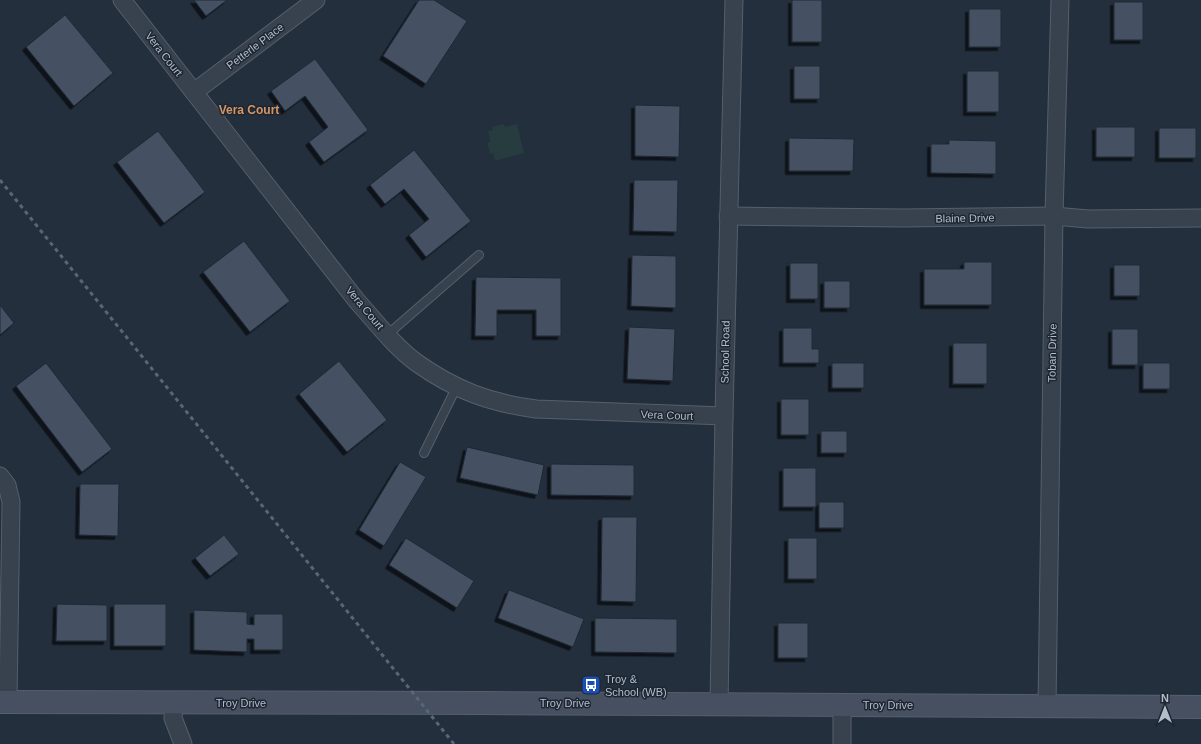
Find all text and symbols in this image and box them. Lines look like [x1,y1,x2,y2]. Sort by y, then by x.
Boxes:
street label: Petterle Place [224,21,286,71]
street label: Vera Court [143,30,185,78]
district label: Vera Court [219,103,279,117]
street label: Blaine Drive [935,211,995,225]
street label: Vera Court [344,284,386,332]
street label: School Road [718,320,732,384]
street label: Toban Drive [1045,324,1059,382]
street label: Vera Court [641,408,693,422]
place label: Troy & School (WB) [605,673,667,698]
bus stop icon: Troy & School (WB) [580,674,602,696]
north arrow [1145,688,1185,728]
text: N [1161,692,1169,704]
street label: Troy Drive [216,697,266,709]
street label: Troy Drive [540,697,590,709]
street label: Troy Drive [863,699,913,711]

